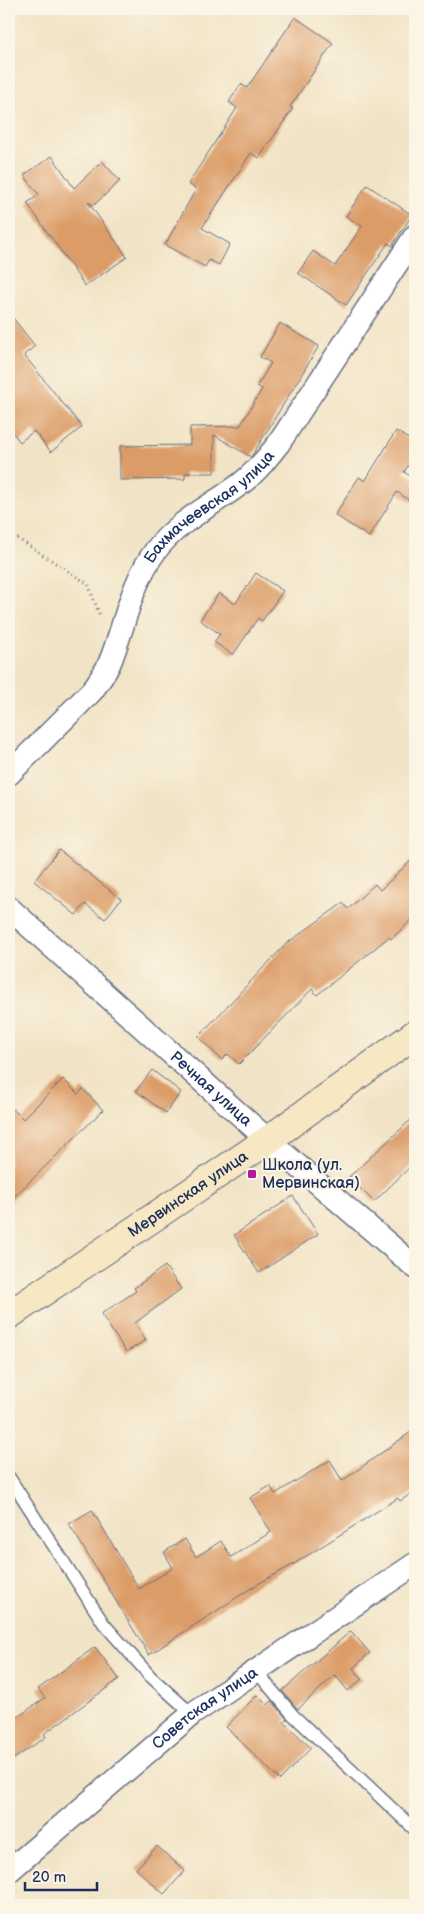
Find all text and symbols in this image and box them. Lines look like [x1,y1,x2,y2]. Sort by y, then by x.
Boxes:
street label: Бахмачеевская улица [140,446,279,567]
street label: Речная улица [166,1047,256,1131]
street label: Мервинская улица [124,1146,252,1241]
place label: Школа (ул. Мервинская) [262,1156,360,1193]
marker: Школа (ул. Мервинская) [246,1168,258,1180]
street label: Советская улица [148,1663,262,1753]
scale bar [25,1859,98,1891]
text: 20 m [32,1868,66,1887]

